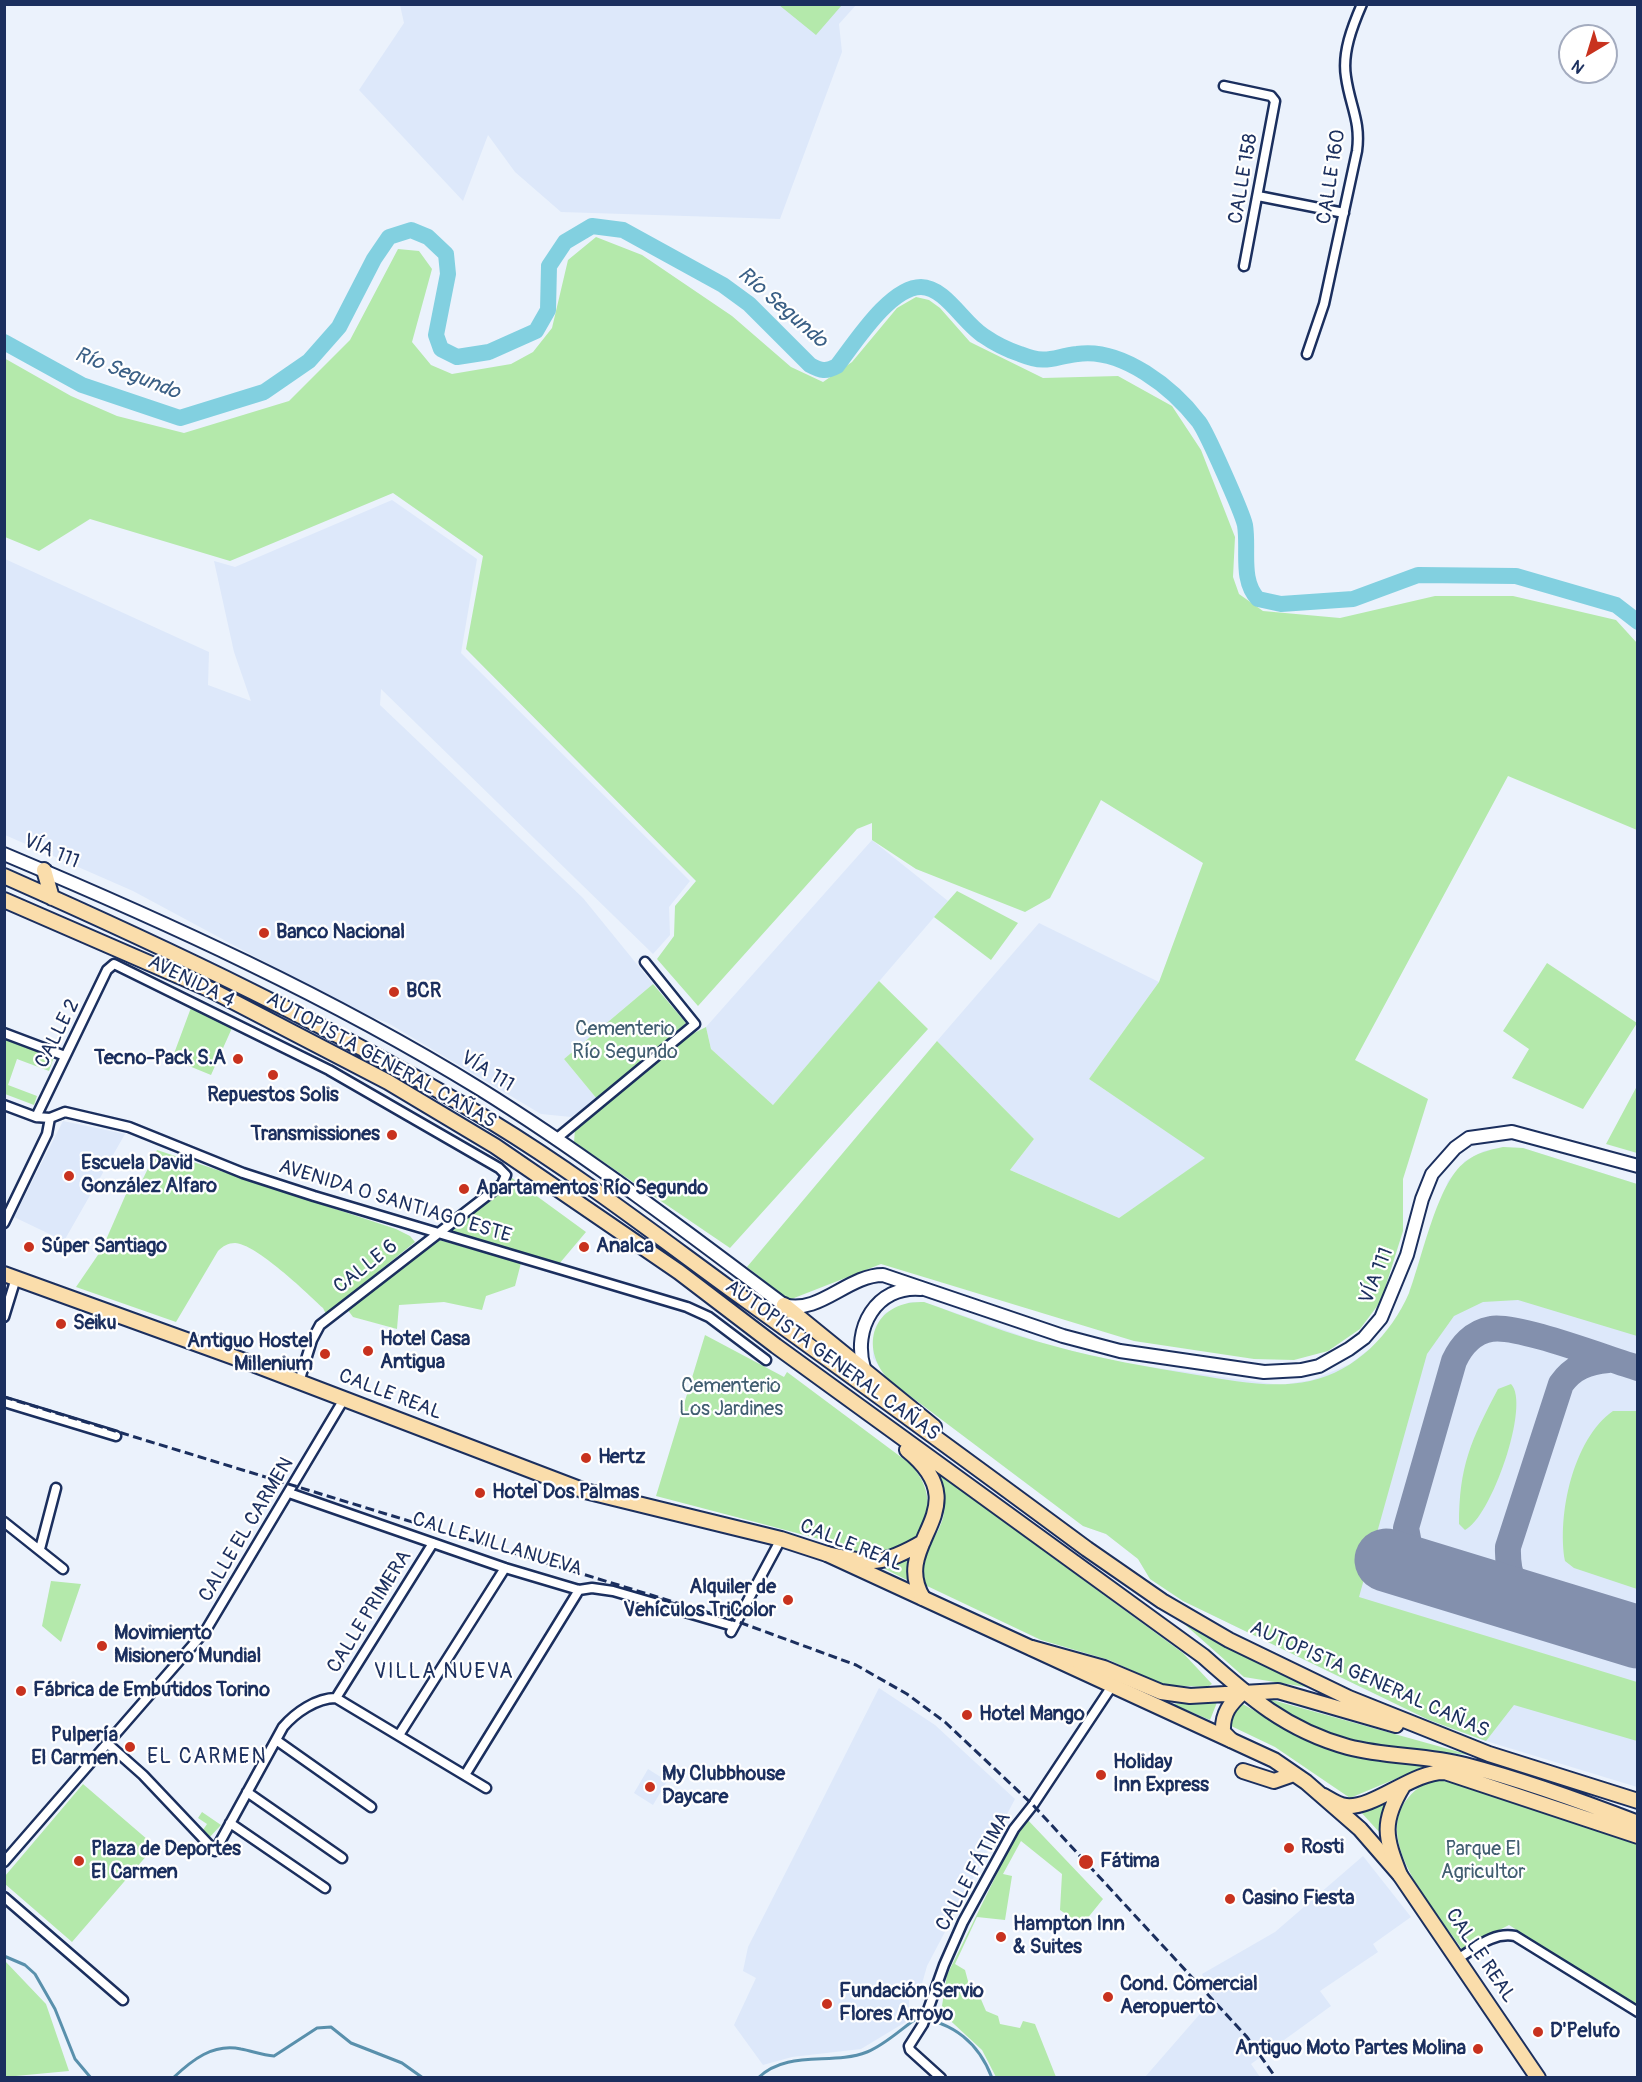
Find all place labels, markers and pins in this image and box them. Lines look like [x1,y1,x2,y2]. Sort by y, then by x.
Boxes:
place label: Banco Nacional [276,921,405,945]
marker: Banco Nacional [257,926,271,940]
place label: BCR [406,980,441,1004]
marker: BCR [387,985,401,999]
place label: Tecno-Pack S.A [94,1047,226,1071]
marker: Tecno-Pack S.A [231,1052,245,1066]
marker: Repuestos Solis [266,1068,280,1082]
place label: Repuestos Solis [207,1084,339,1108]
place label: Transmissiones [250,1123,380,1147]
marker: Transmissiones [385,1128,399,1142]
place label: Escuela David González Alfaro [81,1152,217,1199]
marker: Escuela David González Alfaro [62,1169,76,1183]
place label: Apartamentos Río Segundo [476,1177,708,1201]
marker: Apartamentos Río Segundo [457,1182,471,1196]
place label: Súper Santiago [41,1235,167,1259]
place label: Analca [596,1235,654,1259]
marker: Súper Santiago [22,1240,36,1254]
marker: Analca [577,1240,591,1254]
place label: Seiku [73,1312,116,1336]
marker: Seiku [54,1317,68,1331]
place label: Hotel Casa Antigua [380,1328,470,1375]
place label: Antiguo Hostel Millenium [187,1330,313,1377]
marker: Hotel Casa Antigua [361,1344,375,1358]
marker: Antiguo Hostel Millenium [318,1347,332,1361]
place label: Hertz [598,1446,645,1470]
marker: Hertz [579,1451,593,1465]
place label: Hotel Dos Palmas [492,1481,639,1505]
marker: Hotel Dos Palmas [473,1486,487,1500]
place label: Alquiler de Vehículos TriColor [623,1576,776,1623]
marker: Alquiler de Vehículos TriColor [781,1593,795,1607]
place label: Movimiento Misionero Mundial [114,1622,261,1669]
marker: Movimiento Misionero Mundial [95,1639,109,1653]
place label: Fábrica de Embutidos Torino [33,1679,270,1703]
marker: Fábrica de Embutidos Torino [14,1684,28,1698]
place label: Hotel Mango [979,1703,1085,1727]
marker: Hotel Mango [960,1708,974,1722]
place label: Pulpería El Carmen [31,1724,118,1771]
marker: Pulpería El Carmen [123,1740,137,1754]
place label: Holiday Inn Express [1113,1751,1209,1798]
place label: My Clubbhouse Daycare [662,1763,785,1810]
marker: Holiday Inn Express [1094,1768,1108,1782]
marker: My Clubbhouse Daycare [643,1780,657,1794]
place label: Rosti [1301,1836,1344,1860]
place label: Plaza de Deportes El Carmen [91,1838,241,1885]
marker: Rosti [1282,1841,1296,1855]
place label: Fátima [1100,1850,1160,1874]
marker: Fátima [1077,1853,1095,1871]
marker: Plaza de Deportes El Carmen [72,1854,86,1868]
place label: Casino Fiesta [1242,1887,1354,1911]
marker: Casino Fiesta [1223,1892,1237,1906]
place label: Hampton Inn & Suites [1013,1913,1125,1960]
marker: Hampton Inn & Suites [994,1930,1008,1944]
place label: Cond. Comercial Aeropuerto [1120,1973,1258,2020]
place label: Fundación Servio Flores Arroyo [839,1980,984,2027]
marker: Cond. Comercial Aeropuerto [1101,1990,1115,2004]
marker: Fundación Servio Flores Arroyo [820,1997,834,2011]
place label: D'Pelufo [1550,2020,1620,2044]
marker: D'Pelufo [1531,2025,1545,2039]
place label: Antiguo Moto Partes Molina [1235,2037,1466,2061]
marker: Antiguo Moto Partes Molina [1471,2042,1485,2056]

